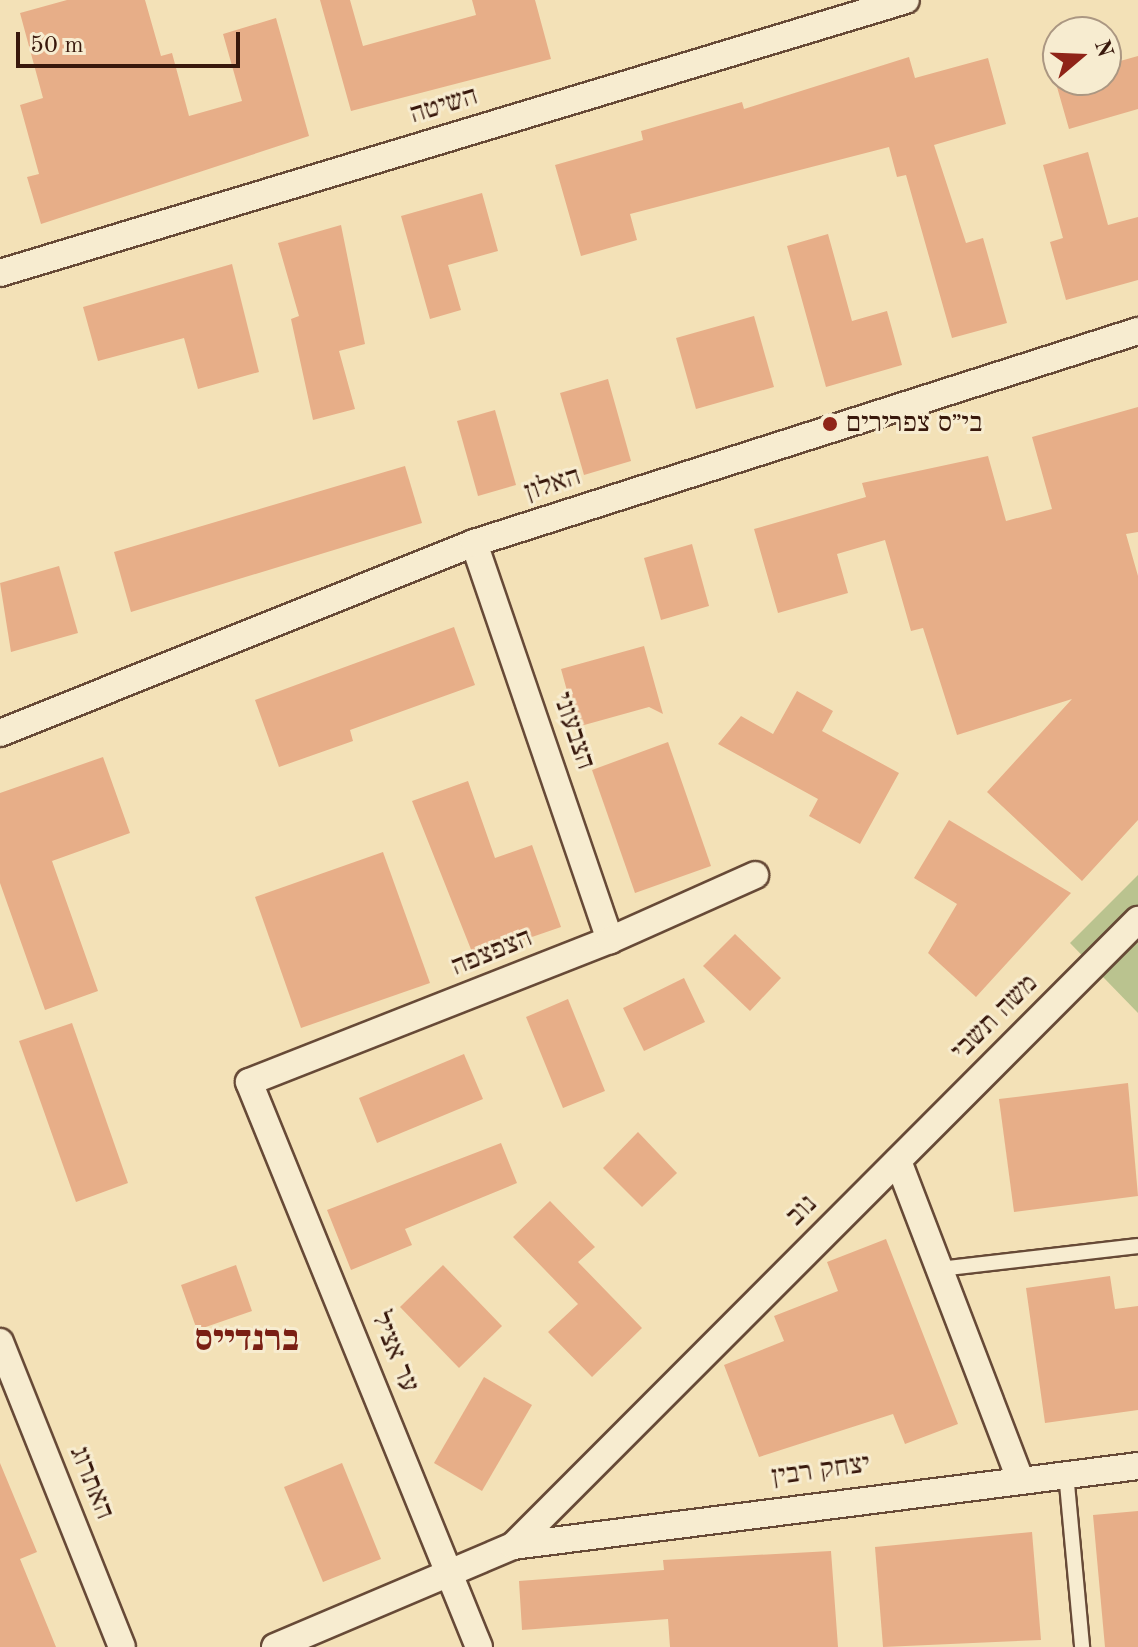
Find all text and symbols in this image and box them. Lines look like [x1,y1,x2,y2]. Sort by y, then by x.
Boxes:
scale bar [20,16,244,66]
north arrow [1042,16,1122,96]
text: 50 m [30,34,84,58]
text: N [1090,37,1116,60]
street label: השיטה [406,80,482,132]
place label: בי״ס צפרירים [846,407,982,441]
marker: בי״ס צפרירים [821,415,839,433]
street label: האלון [521,460,585,510]
street label: הצבעוני [544,688,602,774]
street label: הצפצפה [446,922,538,984]
street label: משה תשבי [945,968,1045,1068]
street label: נוב [779,1188,825,1234]
street label: ער אציל [363,1307,425,1397]
district label: ברנדייס [195,1320,299,1364]
street label: האתרוג [61,1441,121,1525]
street label: יצחק רבין [770,1447,872,1495]

